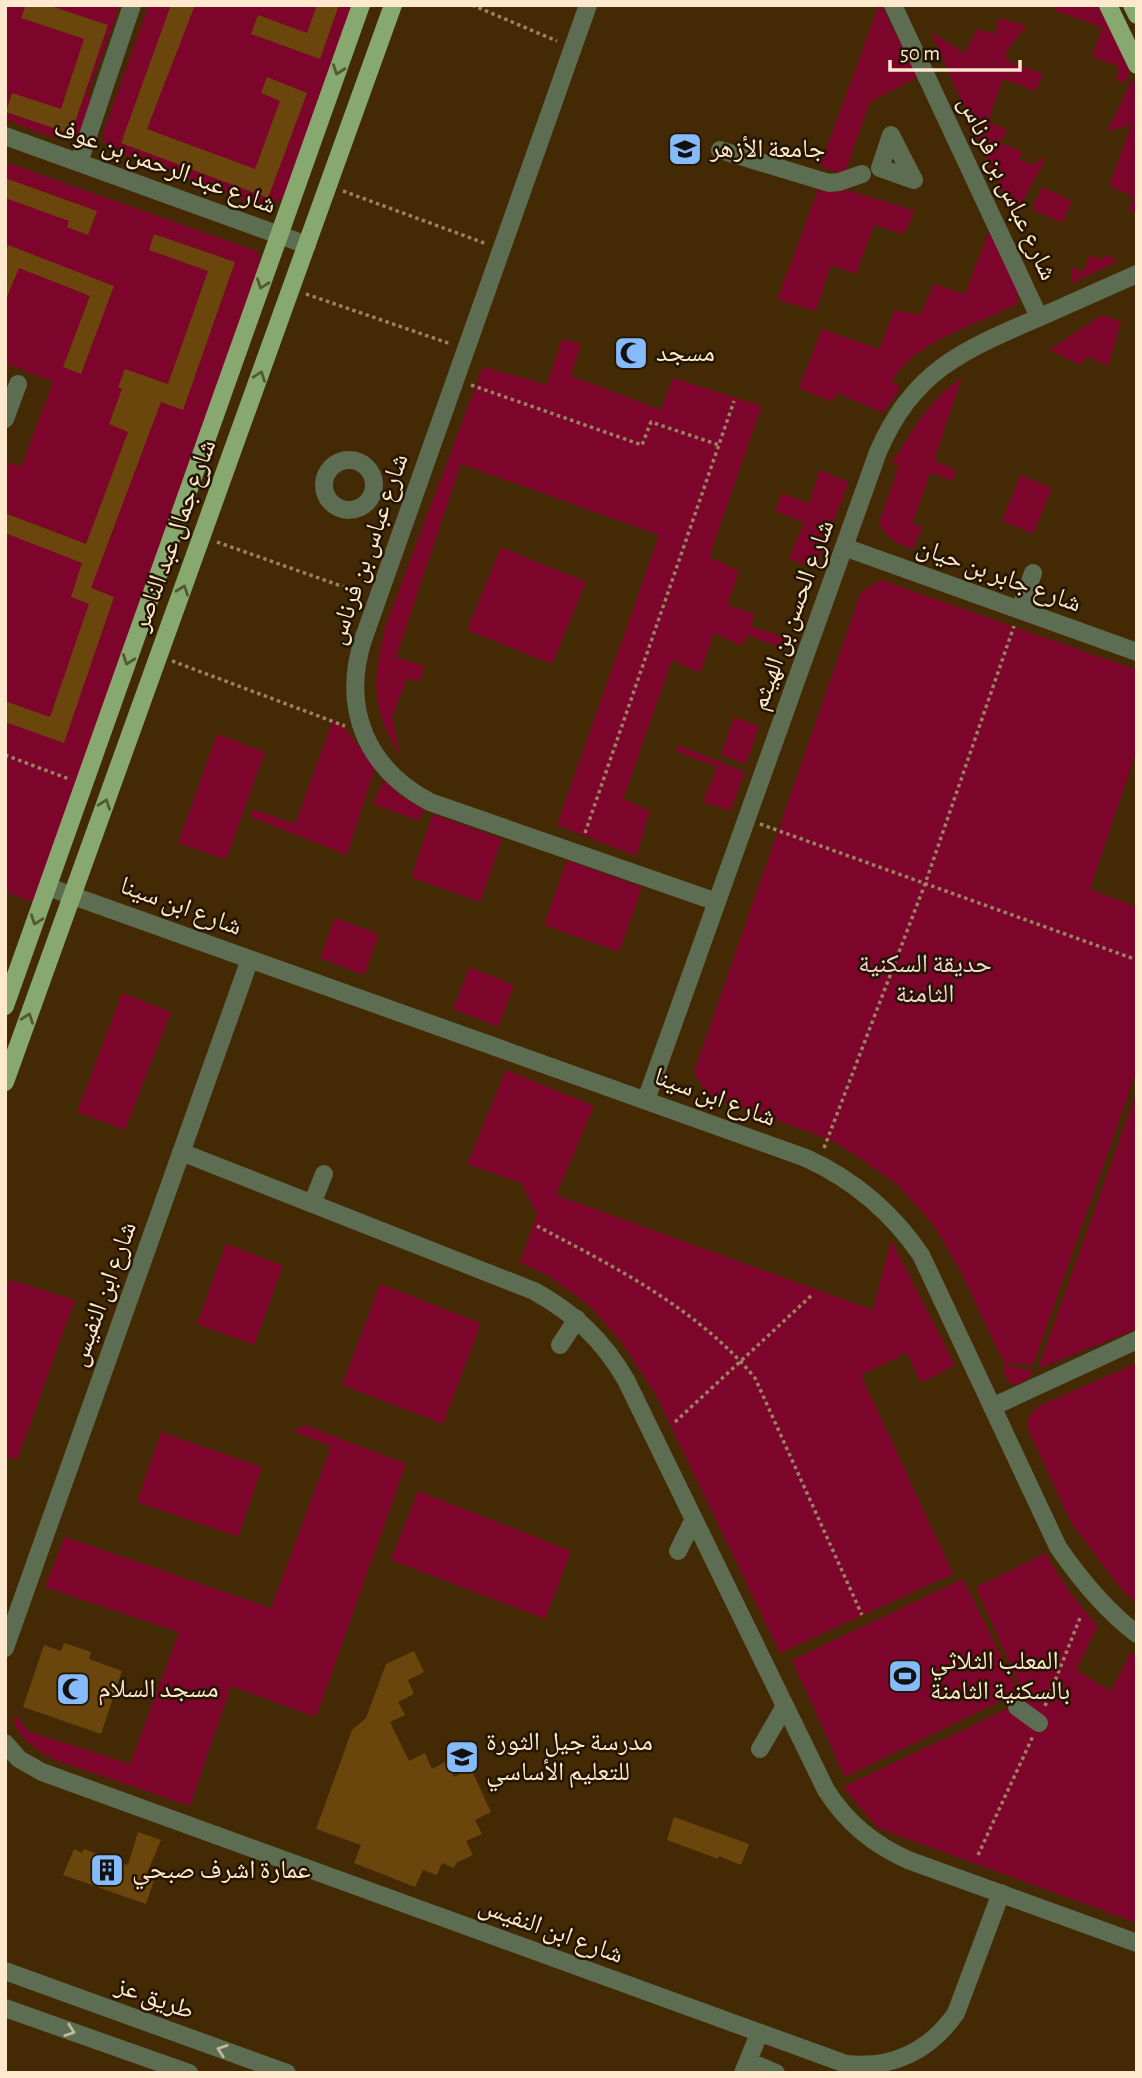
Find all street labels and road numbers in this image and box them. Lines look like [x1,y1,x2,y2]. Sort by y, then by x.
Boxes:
street label: شارع عباس بن فرناس [952,92,1062,285]
street label: شارع عبد الرحمن بن عوف [50,114,279,220]
street label: شارع جمال عبد الناصر [127,436,223,636]
street label: شارع عباس بن فرناس [323,450,415,648]
street label: شارع الحسن بن الهيثم [746,516,841,715]
street label: شارع جابر بن حيان [913,533,1085,619]
street label: شارع ابن سينا [116,872,245,942]
street label: شارع ابن سينا [650,1063,779,1133]
street label: شارع ابن النفيس [65,1218,143,1370]
street label: شارع ابن النفيس [475,1892,627,1970]
street label: طريق عز [111,1972,198,2026]

